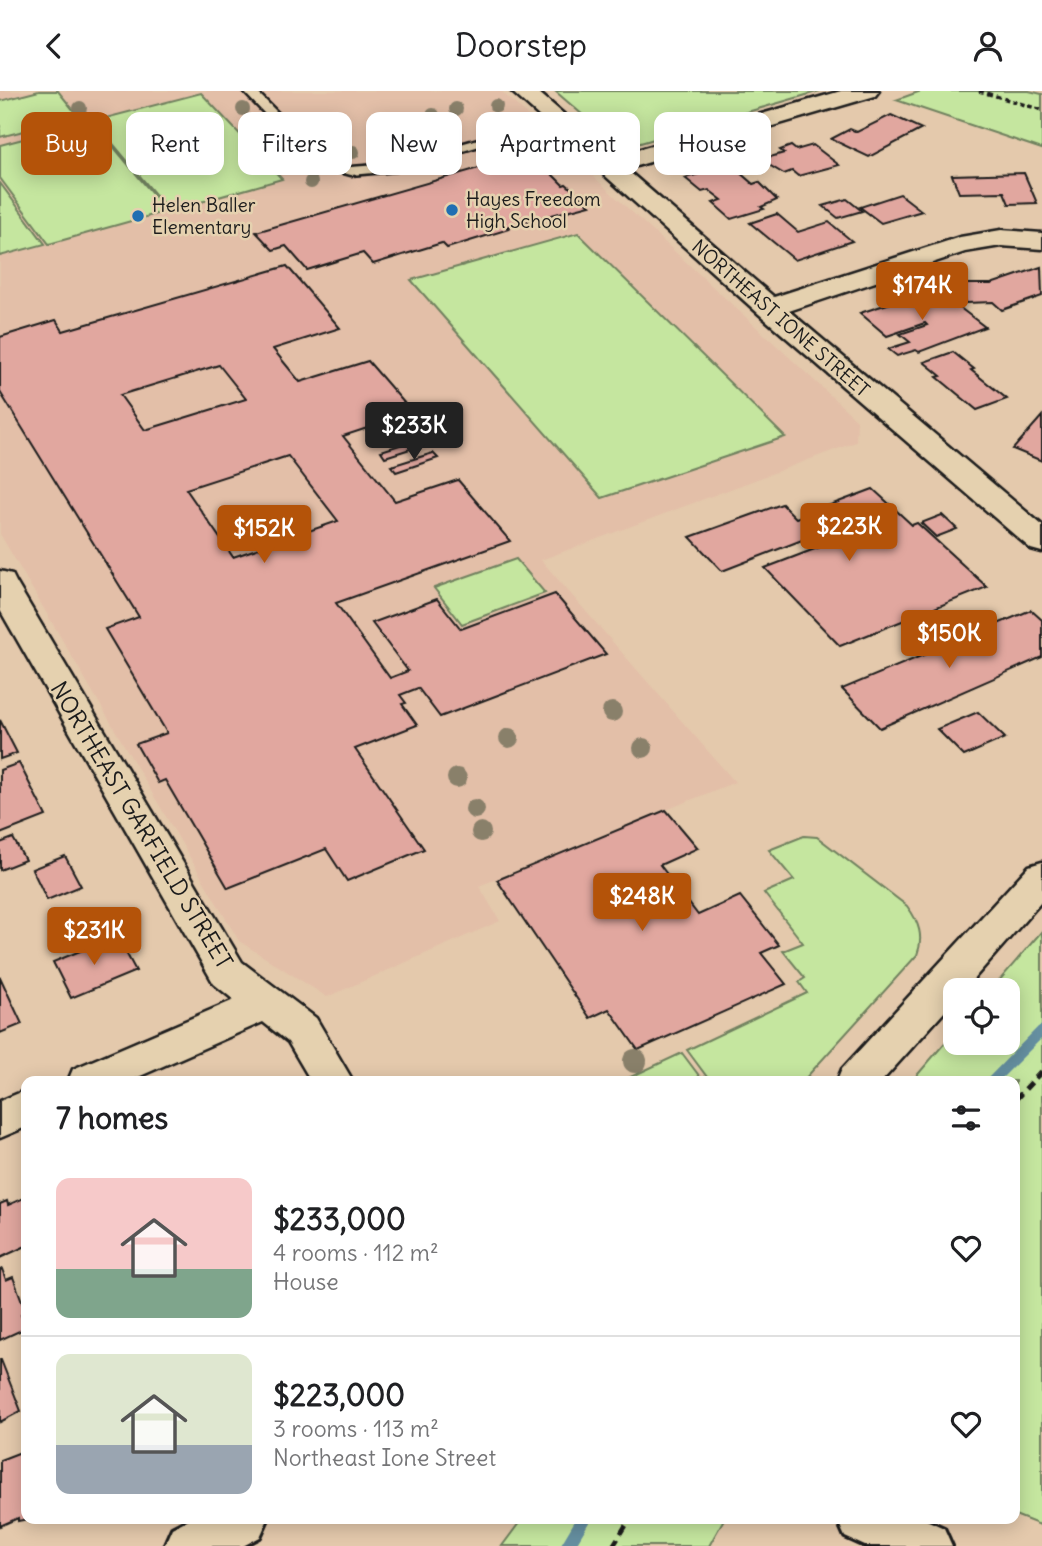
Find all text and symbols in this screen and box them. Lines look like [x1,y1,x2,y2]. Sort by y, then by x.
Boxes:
text: Doorstep [455,25,587,66]
icon: back [35,27,73,65]
icon: person [969,27,1007,65]
chip: Buy [21,112,112,175]
chip: Rent [126,112,224,175]
chip: Filters [238,112,352,175]
chip: New [366,112,462,175]
chip: Apartment [476,112,640,175]
chip: House [654,112,771,175]
place label: Hayes Freedom High School [466,187,601,233]
place label: Helen Baller Elementary [152,193,256,239]
marker: Hayes Freedom High School [444,202,460,218]
marker: Helen Baller Elementary [130,208,146,224]
street label: NORTHEAST IONE STREET [687,234,875,402]
pin: $174K [873,263,971,322]
text: $174K [892,270,952,299]
pin: $233K [365,403,463,462]
text: $233K [381,410,447,439]
pin: $223K [800,503,898,563]
pin: $152K [215,505,313,565]
text: $223K [816,511,882,540]
text: $152K [233,513,295,542]
pin: $150K [900,611,998,670]
text: $150K [917,618,981,647]
street label: NORTHEAST GARFIELD STREET [45,676,239,974]
pin: $248K [593,873,691,933]
text: $248K [609,881,675,910]
pin: $231K [45,907,143,967]
text: $231K [63,915,125,944]
map controls [943,978,1020,1055]
button: locate [943,978,1020,1055]
text: 7 homes [56,1099,168,1137]
icon: filters [947,1099,985,1137]
text: $233,000 [273,1200,406,1238]
icon: home [112,1206,196,1290]
icon: heart [947,1229,985,1267]
text: 4 rooms · 112 m² [273,1238,439,1267]
text: House [273,1267,339,1296]
text: $223,000 [273,1376,405,1414]
icon: home [112,1382,196,1466]
icon: heart [947,1405,985,1443]
text: 3 rooms · 113 m² [273,1414,439,1443]
text: Northeast Ione Street [273,1443,496,1472]

